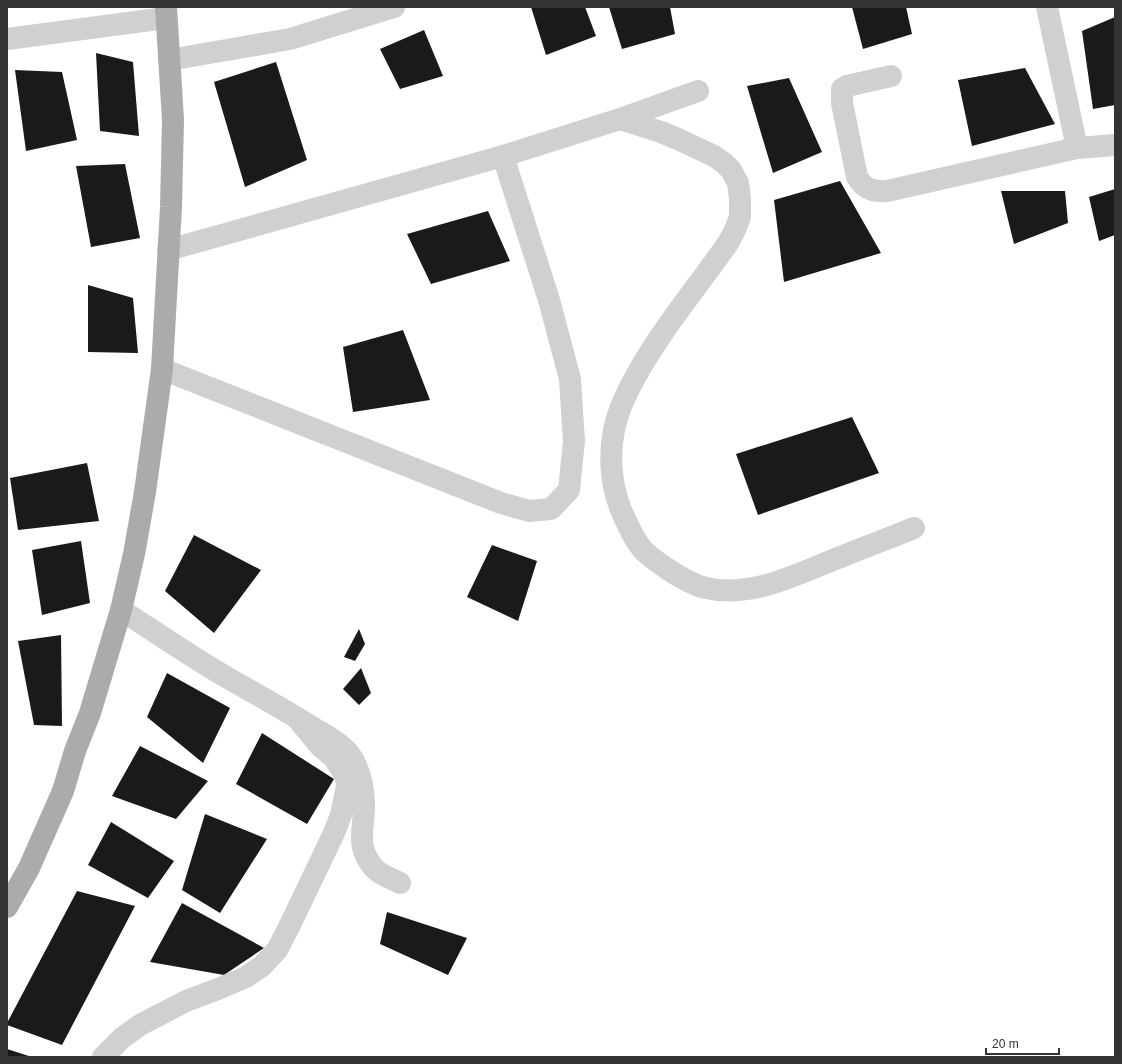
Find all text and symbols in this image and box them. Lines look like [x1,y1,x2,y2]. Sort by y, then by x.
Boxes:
scale bar [986,1030,1059,1056]
text: 20 m [992,1037,1019,1051]

